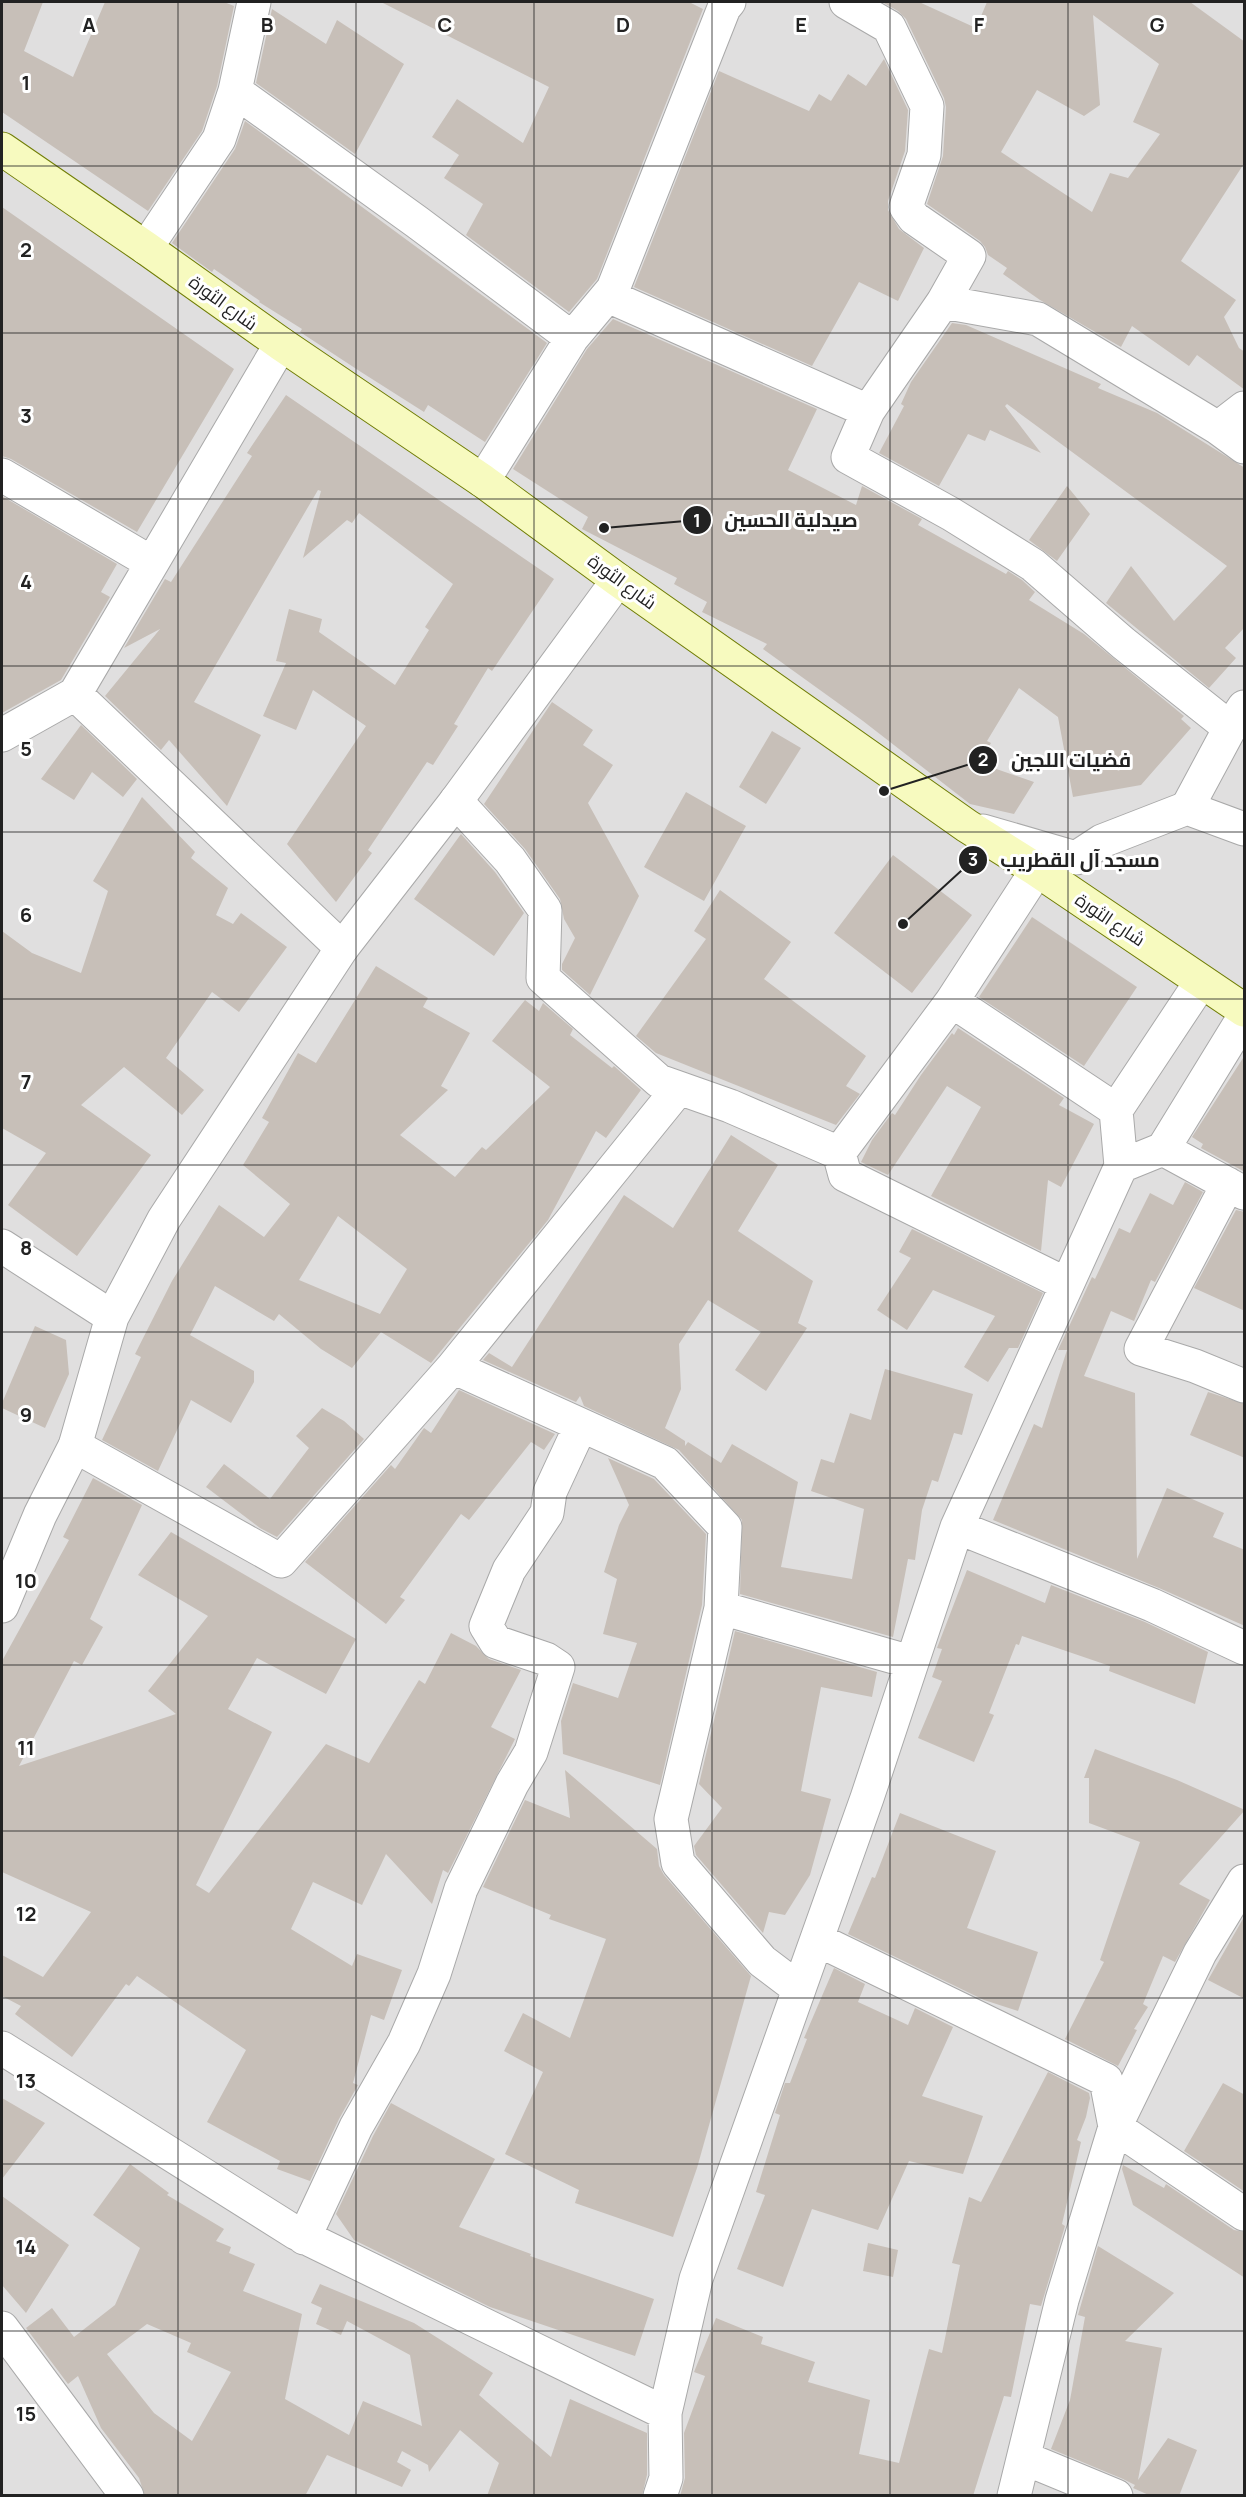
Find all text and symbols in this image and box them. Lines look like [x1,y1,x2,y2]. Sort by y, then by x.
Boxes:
text: A [82,11,96,38]
text: B [261,11,274,38]
text: C [438,11,452,38]
text: D [616,11,630,38]
text: E [795,11,807,38]
text: F [974,11,985,38]
text: G [1150,11,1165,38]
text: 1 [22,69,30,96]
text: 2 [20,236,32,263]
street label: شارع الثورة [184,269,263,336]
text: 3 [20,402,32,429]
callout: صيدلية الحسين [682,501,870,539]
text: صيدلية الحسين [724,506,858,533]
text: 1 [693,508,701,532]
street label: شارع الثورة [583,548,662,615]
text: 4 [20,568,32,595]
text: 5 [20,735,32,762]
callout: فضيات اللجين [968,741,1143,779]
text: فضيات اللجين [1011,746,1131,773]
text: 2 [978,747,988,771]
callout: مسجد آل القطريب [958,841,1171,879]
text: مسجد آل القطريب [1000,846,1160,873]
text: 3 [968,847,978,871]
street label: شارع الثورة [1070,887,1150,952]
text: 6 [20,901,32,928]
text: 7 [21,1068,31,1095]
text: 8 [20,1234,32,1261]
text: 9 [20,1401,32,1428]
text: 10 [15,1567,37,1594]
text: 11 [17,1734,35,1761]
text: 12 [16,1900,36,1927]
text: 13 [16,2067,36,2094]
text: 14 [16,2233,36,2260]
text: 15 [16,2400,36,2427]

